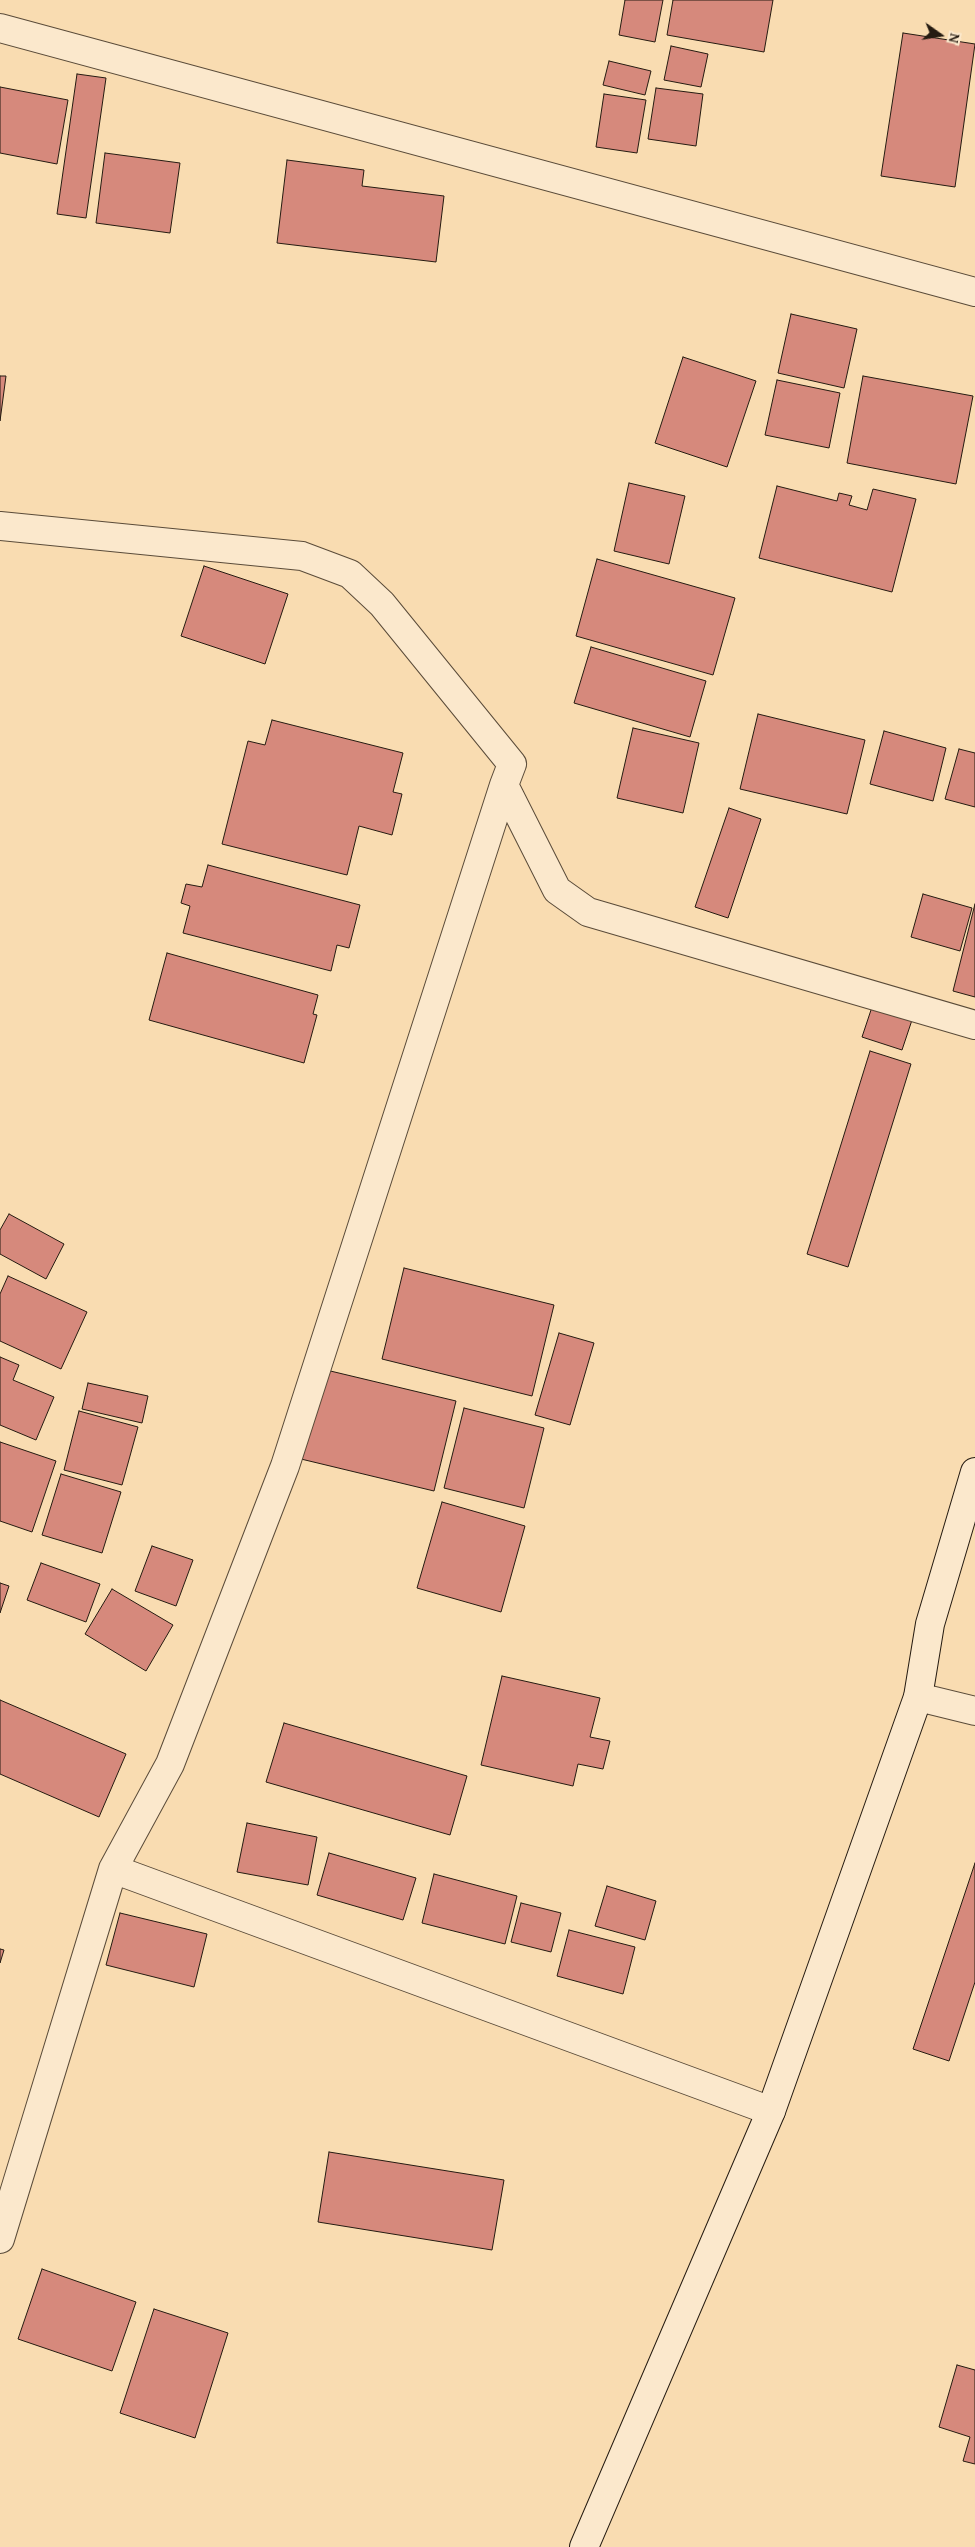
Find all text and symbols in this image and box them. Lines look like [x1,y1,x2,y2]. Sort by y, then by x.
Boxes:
north arrow [915,10,965,60]
text: N [944,32,965,45]

